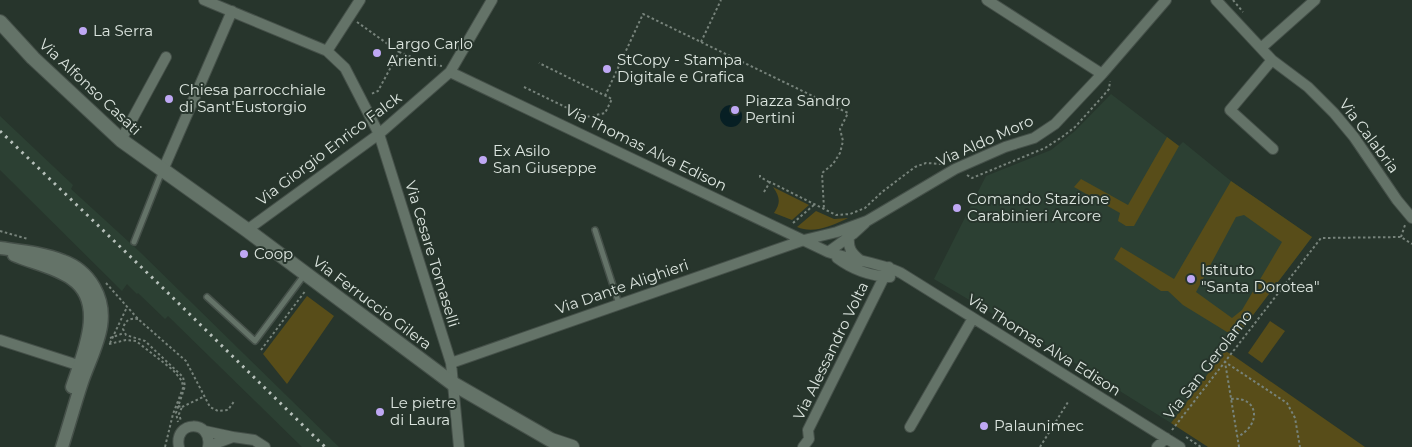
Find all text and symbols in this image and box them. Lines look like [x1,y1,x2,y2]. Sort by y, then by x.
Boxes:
place label: La Serra [93,21,153,40]
marker: La Serra [77,25,89,37]
street label: Via Alfonso Casati [35,34,145,139]
place label: Largo Carlo Arienti [387,34,473,70]
marker: Largo Carlo Arienti [371,47,383,59]
place label: StCopy - Stampa Digitale e Grafica [617,50,745,86]
marker: StCopy - Stampa Digitale e Grafica [601,63,613,75]
place label: Chiesa parrocchiale di Sant'Eustorgio [179,80,326,116]
street label: Via Giorgio Enrico Falck [252,88,405,209]
place label: Piazza Sandro Pertini [745,91,850,127]
marker: Chiesa parrocchiale di Sant'Eustorgio [163,93,175,105]
street label: Via Calabria [1335,95,1404,177]
street label: Via Thomas Alva Edison [562,100,730,195]
marker: Piazza Sandro Pertini [729,104,741,116]
street label: Via Aldo Moro [933,111,1036,170]
place label: Ex Asilo San Giuseppe [493,141,597,177]
marker: Ex Asilo San Giuseppe [477,154,489,166]
street label: Via Cesare Tomaselli [401,178,464,329]
place label: Comando Stazione Carabinieri Arcore [967,189,1109,225]
marker: Comando Stazione Carabinieri Arcore [951,202,963,214]
place label: Coop [254,244,293,263]
marker: Coop [238,248,250,260]
street label: Via Ferruccio Gilera [309,252,436,354]
street label: Via Dante Alighieri [553,255,691,318]
place label: Istituto "Santa Dorotea" [1201,260,1320,296]
marker: Istituto "Santa Dorotea" [1185,273,1197,285]
street label: Via Alessandro Volta [789,279,872,423]
street label: Via Thomas Alva Edison [964,289,1125,400]
street label: Via San Gerolamo [1159,306,1256,423]
place label: Le pietre di Laura [390,393,456,429]
marker: Le pietre di Laura [374,406,386,418]
place label: Palaunimec [994,416,1084,435]
marker: Palaunimec [978,420,990,432]

